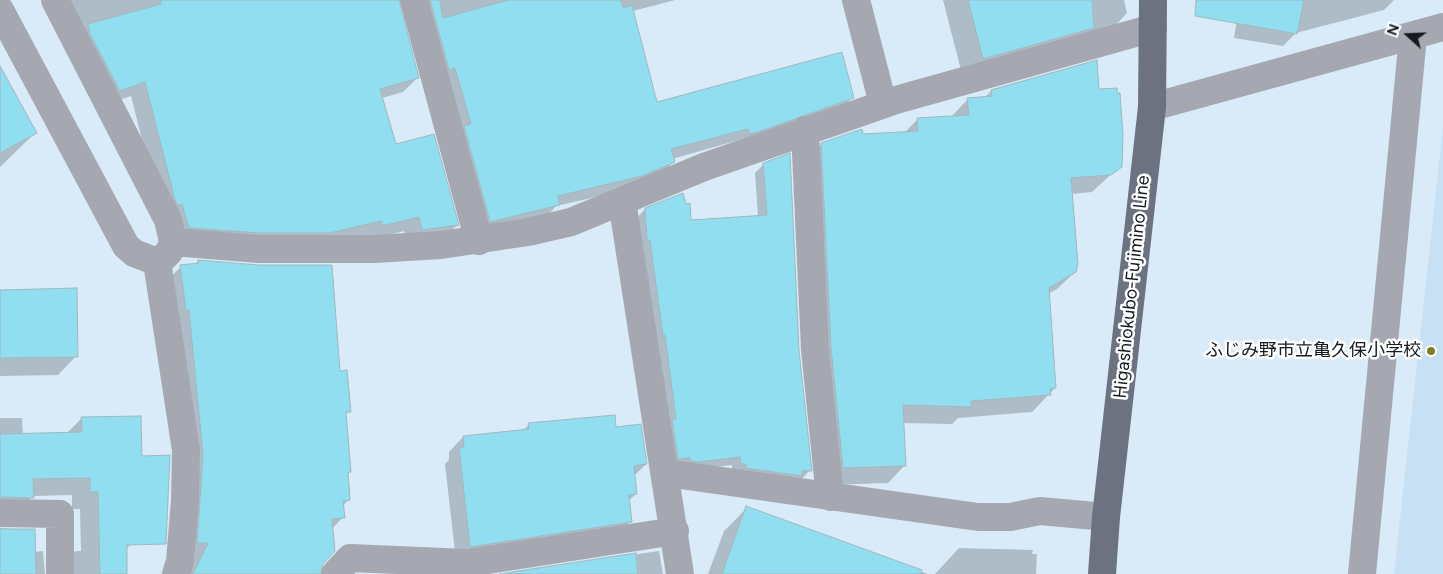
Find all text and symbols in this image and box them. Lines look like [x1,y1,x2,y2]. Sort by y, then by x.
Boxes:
north arrow [1383,10,1433,60]
text: N [1384,22,1403,38]
street label: Higashiokubo-Fujimino Line [1110,174,1154,400]
place label: ふじみ野市立亀久保小学校 [1205,340,1421,362]
marker: ふじみ野市立亀久保小学校 [1425,345,1437,357]

